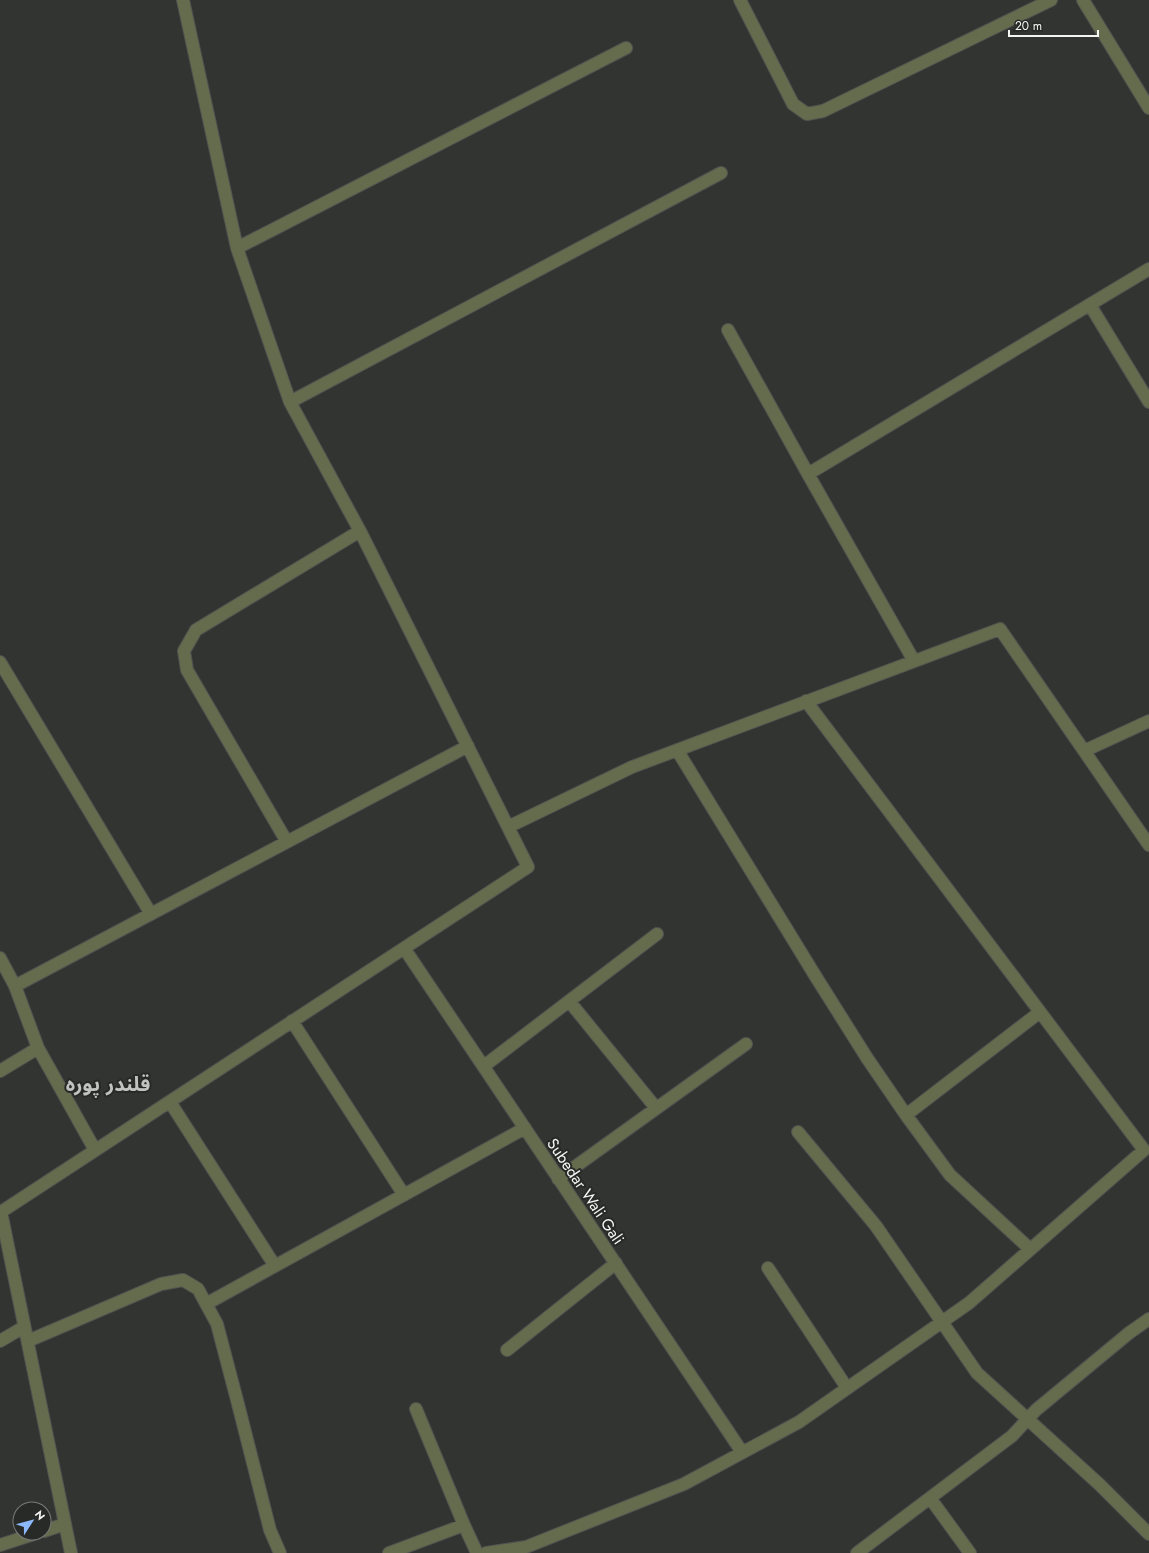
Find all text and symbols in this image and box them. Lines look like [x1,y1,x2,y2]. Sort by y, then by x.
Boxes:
scale bar [1009,12,1098,38]
text: 20 m [1015,17,1042,35]
district label: قلندر پورہ [66,1070,150,1099]
street label: Subedar Wali Gali [541,1133,630,1249]
north arrow [12,1501,52,1541]
text: N [31,1507,49,1523]

